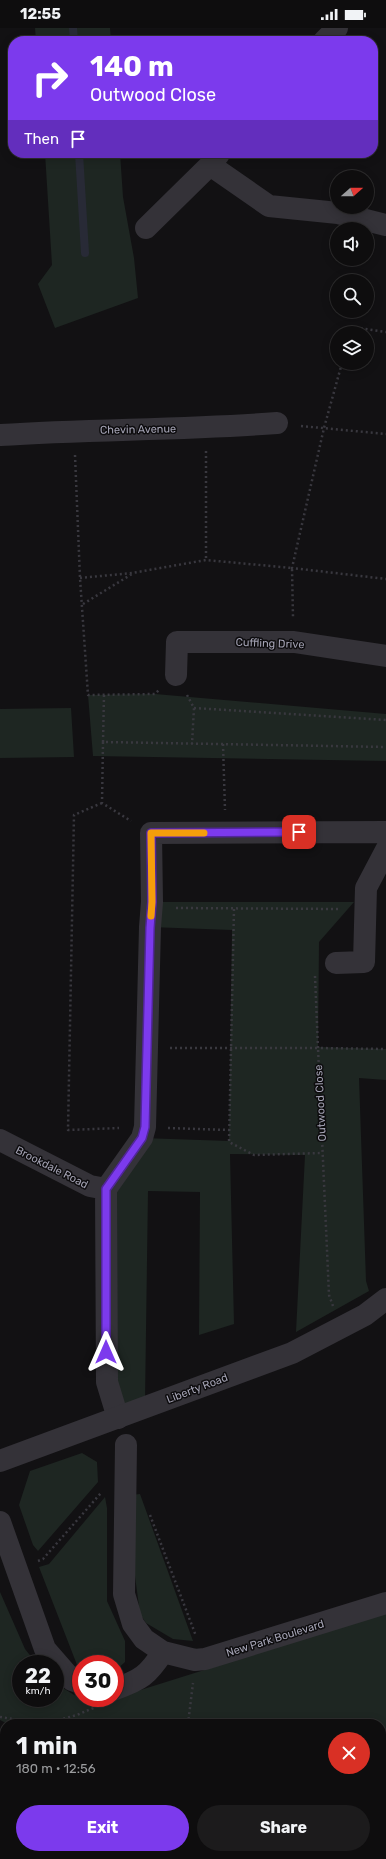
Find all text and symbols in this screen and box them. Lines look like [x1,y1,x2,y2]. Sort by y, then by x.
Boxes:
text: 12:55 [20,5,61,23]
text: 140 m [90,50,174,83]
icon: right [24,52,76,104]
text: Outwood Close [90,84,216,106]
icon: arrive [67,128,89,150]
text: Then [24,130,59,148]
north arrow [330,170,374,214]
map controls [330,170,374,370]
button: sound [330,222,374,266]
button: search [330,274,374,318]
button: layers [330,326,374,370]
street label: Chevin Avenue [100,422,176,437]
street label: Cuffling Drive [235,636,305,651]
pin [282,815,316,849]
icon: arrive [288,821,310,843]
street label: Outwood Close [312,1064,329,1142]
street label: Brookdale Road [13,1144,90,1191]
position arrow [85,1331,127,1373]
street label: Liberty Road [165,1371,230,1406]
street label: New Park Boulevard [225,1617,326,1660]
speed limit sign: 30 [72,1655,124,1707]
text: 22 [25,1664,51,1688]
text: km/h [26,1685,50,1697]
text: 1 min [16,1732,77,1760]
button: close [328,1732,370,1774]
text: 180 m · 12:56 [16,1761,96,1776]
button: Exit [16,1805,189,1851]
button: Share [197,1805,370,1851]

